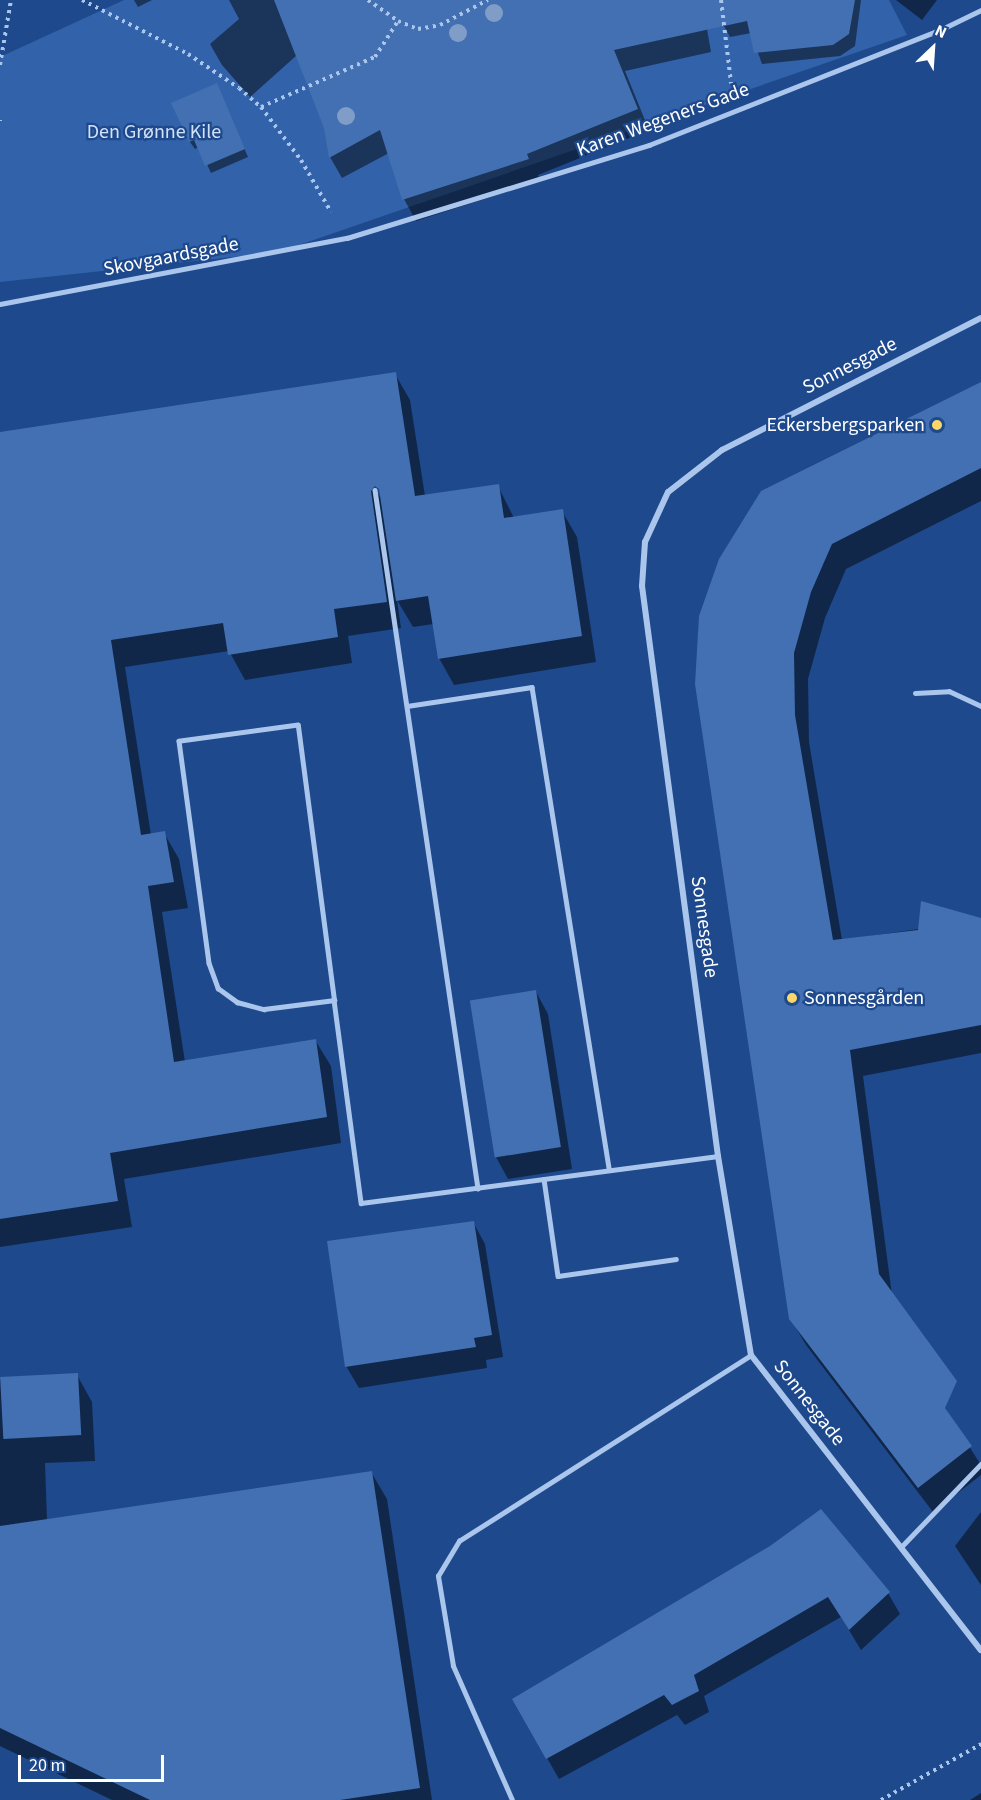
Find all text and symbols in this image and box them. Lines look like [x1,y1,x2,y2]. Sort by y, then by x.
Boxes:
north arrow [903,18,963,78]
text: N [931,19,950,44]
street label: Karen Wegeners Gade [573,78,753,162]
park label: Den Grønne Kile [87,120,221,144]
street label: Skovgaardsgade [101,232,241,282]
street label: Sonnesgade [799,332,901,400]
place label: Eckersbergsparken [766,413,925,437]
marker: Eckersbergsparken [930,418,944,432]
street label: Sonnesgade [685,875,723,979]
place label: Sonnesgården [804,986,924,1010]
marker: Sonnesgården [785,991,799,1005]
street label: Sonnesgade [768,1355,850,1451]
scale bar [21,1743,166,1781]
text: 20 m [29,1753,65,1778]

